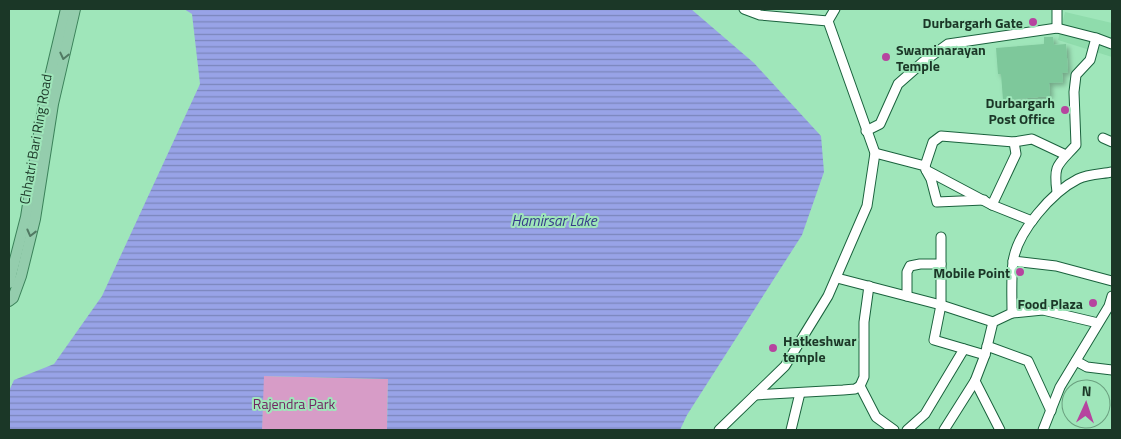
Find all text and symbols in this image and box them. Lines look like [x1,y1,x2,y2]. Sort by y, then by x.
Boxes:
place label: Durbargarh Gate [923,12,1023,33]
marker: Durbargarh Gate [1027,16,1039,28]
place label: Swaminarayan Temple [896,39,986,76]
marker: Swaminarayan Temple [880,51,892,63]
one-way arrow [59,52,70,61]
street label: Chhatri Bari Ring Road [13,72,57,206]
place label: Durbargarh Post Office [986,92,1055,129]
marker: Durbargarh Post Office [1059,104,1071,116]
water label: Hamirsar Lake [511,209,598,232]
one-way arrow [27,229,37,237]
place label: Mobile Point [933,262,1010,283]
marker: Mobile Point [1014,266,1026,278]
place label: Food Plaza [1017,293,1083,314]
marker: Food Plaza [1087,297,1099,309]
place label: Hatkeshwar temple [783,330,856,367]
marker: Hatkeshwar temple [767,342,779,354]
north arrow [1061,379,1111,429]
text: N [1081,380,1092,401]
park label: Rajendra Park [253,393,336,414]

